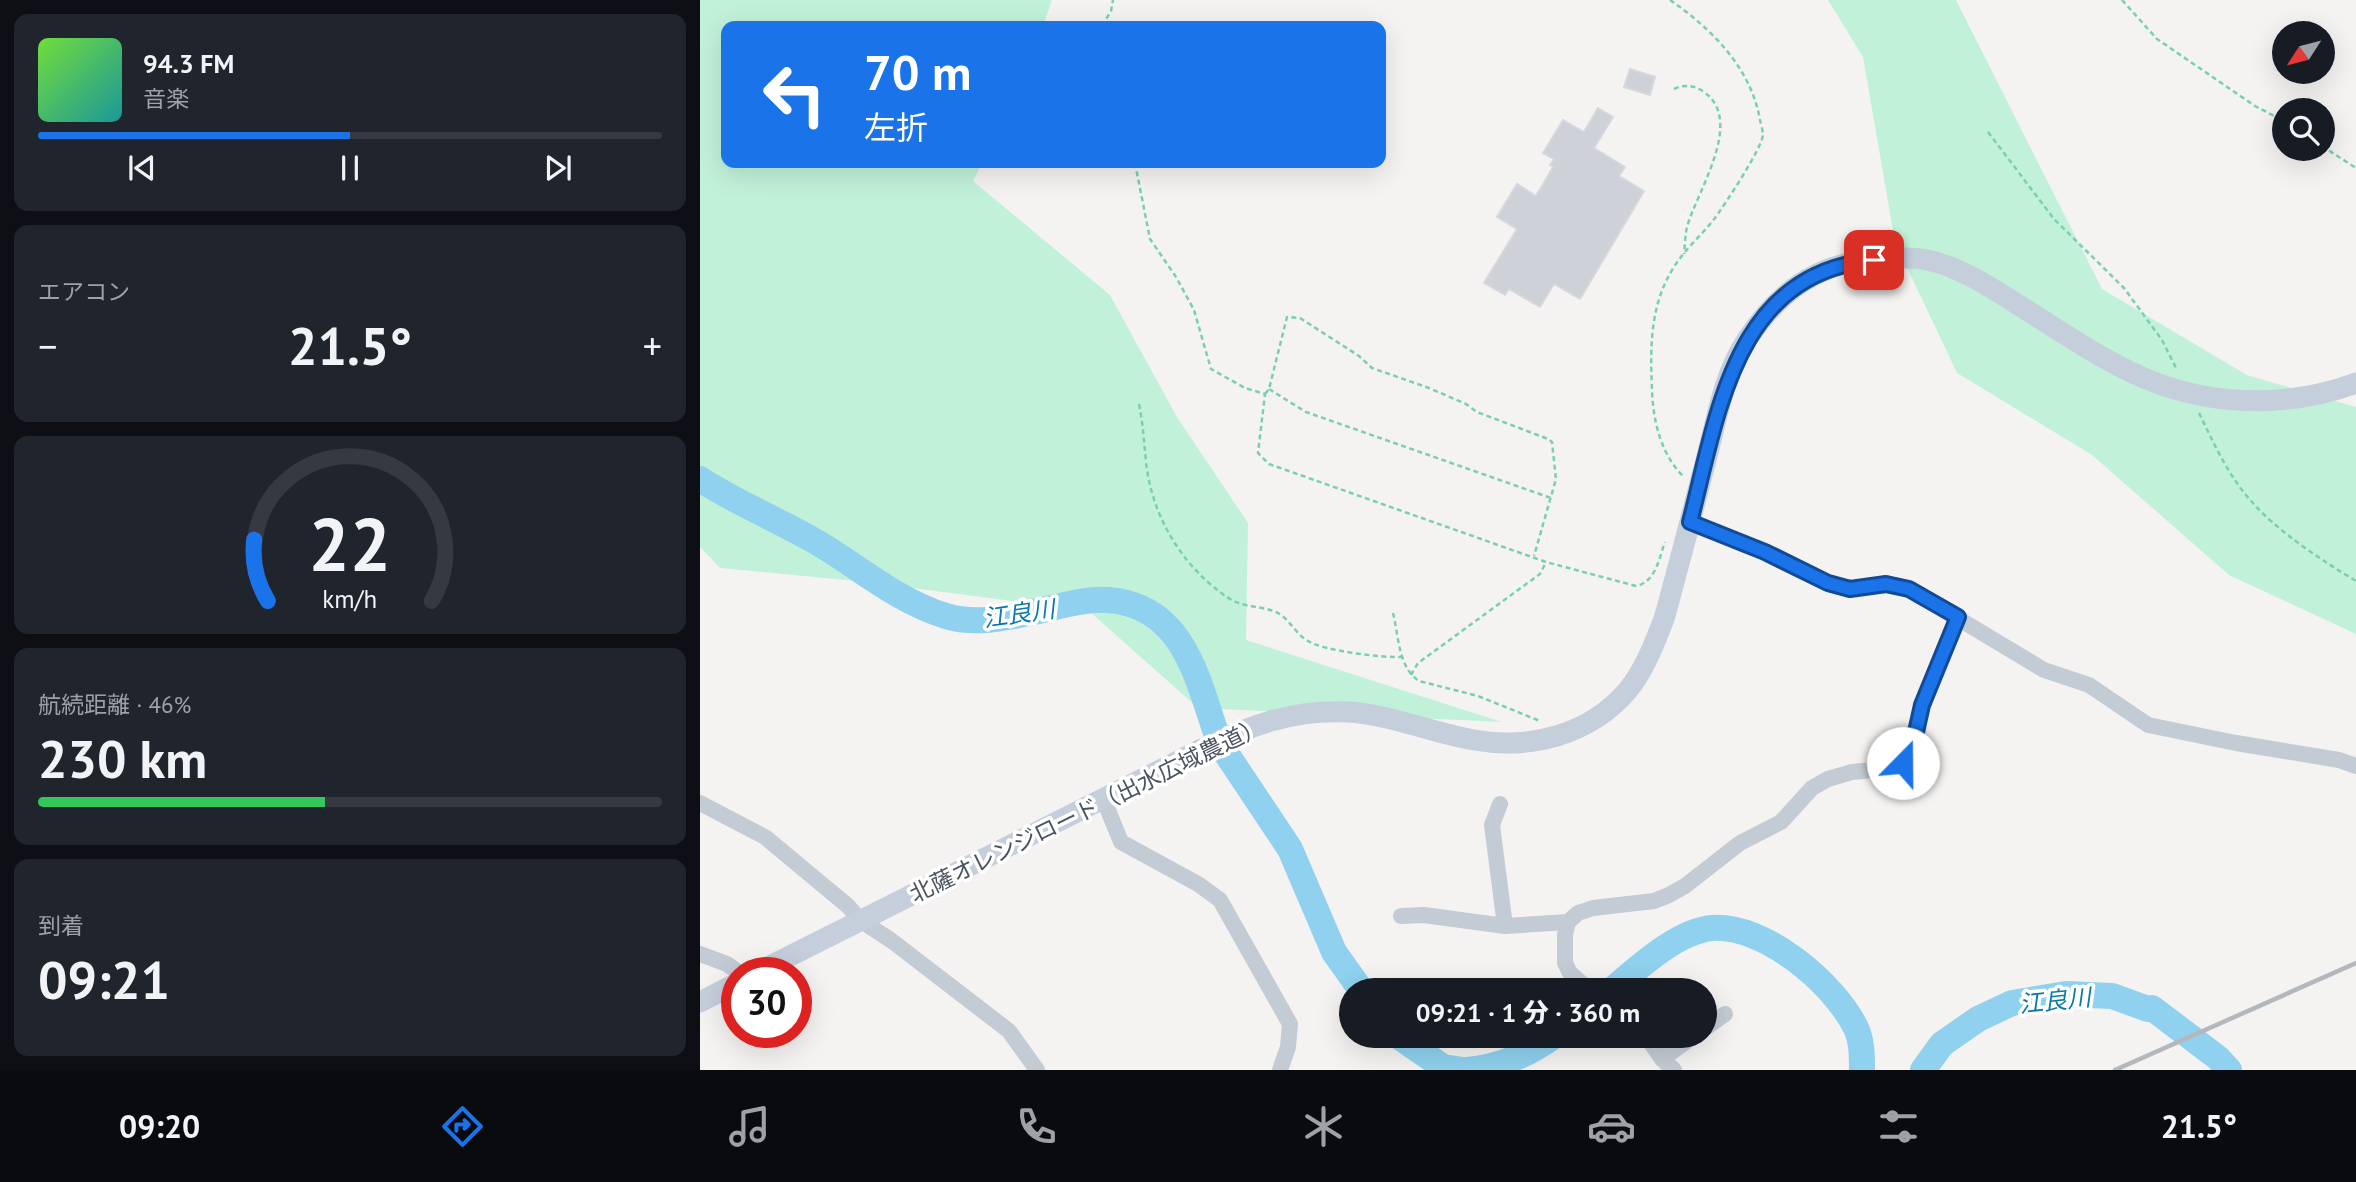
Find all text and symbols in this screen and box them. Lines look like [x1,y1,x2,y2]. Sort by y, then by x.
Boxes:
north arrow [2272,21,2334,84]
map controls [2272,21,2335,161]
text: 70 m [864,40,971,104]
text: 94.3 FM [143,47,234,80]
icon: left [749,49,840,140]
text: 音楽 [143,84,189,113]
button: search [2272,98,2335,161]
text: 左折 [864,106,928,148]
icon: previous [123,149,161,187]
icon: pause [331,149,369,187]
icon: next [539,149,577,187]
pin [1844,230,1904,290]
icon: arrive [1855,241,1893,279]
text: エアコン [38,277,130,306]
text: 21.5° [288,312,412,379]
text: − [38,321,57,370]
text: + [643,321,662,370]
text: 22 [309,497,391,591]
text: km/h [323,583,377,615]
water label: 江良川 [981,593,1060,634]
text: 航続距離 · 46% [38,690,191,719]
street label: 北薩オレンジロード（出水広域農道） [905,711,1269,908]
text: 230 km [38,725,207,792]
position arrow [1866,726,1940,800]
text: 到着 [38,911,84,940]
text: 09:21 [38,946,170,1013]
speed limit sign: 30 [721,957,812,1048]
water label: 江良川 [2018,981,2095,1020]
text: 09:21 · 1 分 · 360 m [1416,996,1640,1029]
icon: directions [438,1102,487,1151]
icon: music [725,1102,774,1151]
icon: phone [1012,1102,1061,1151]
icon: climate [1299,1102,1348,1151]
icon: car [1587,1102,1636,1151]
icon: filters [1874,1102,1923,1151]
text: 09:20 [119,1105,200,1147]
text: 21.5° [2161,1105,2237,1147]

